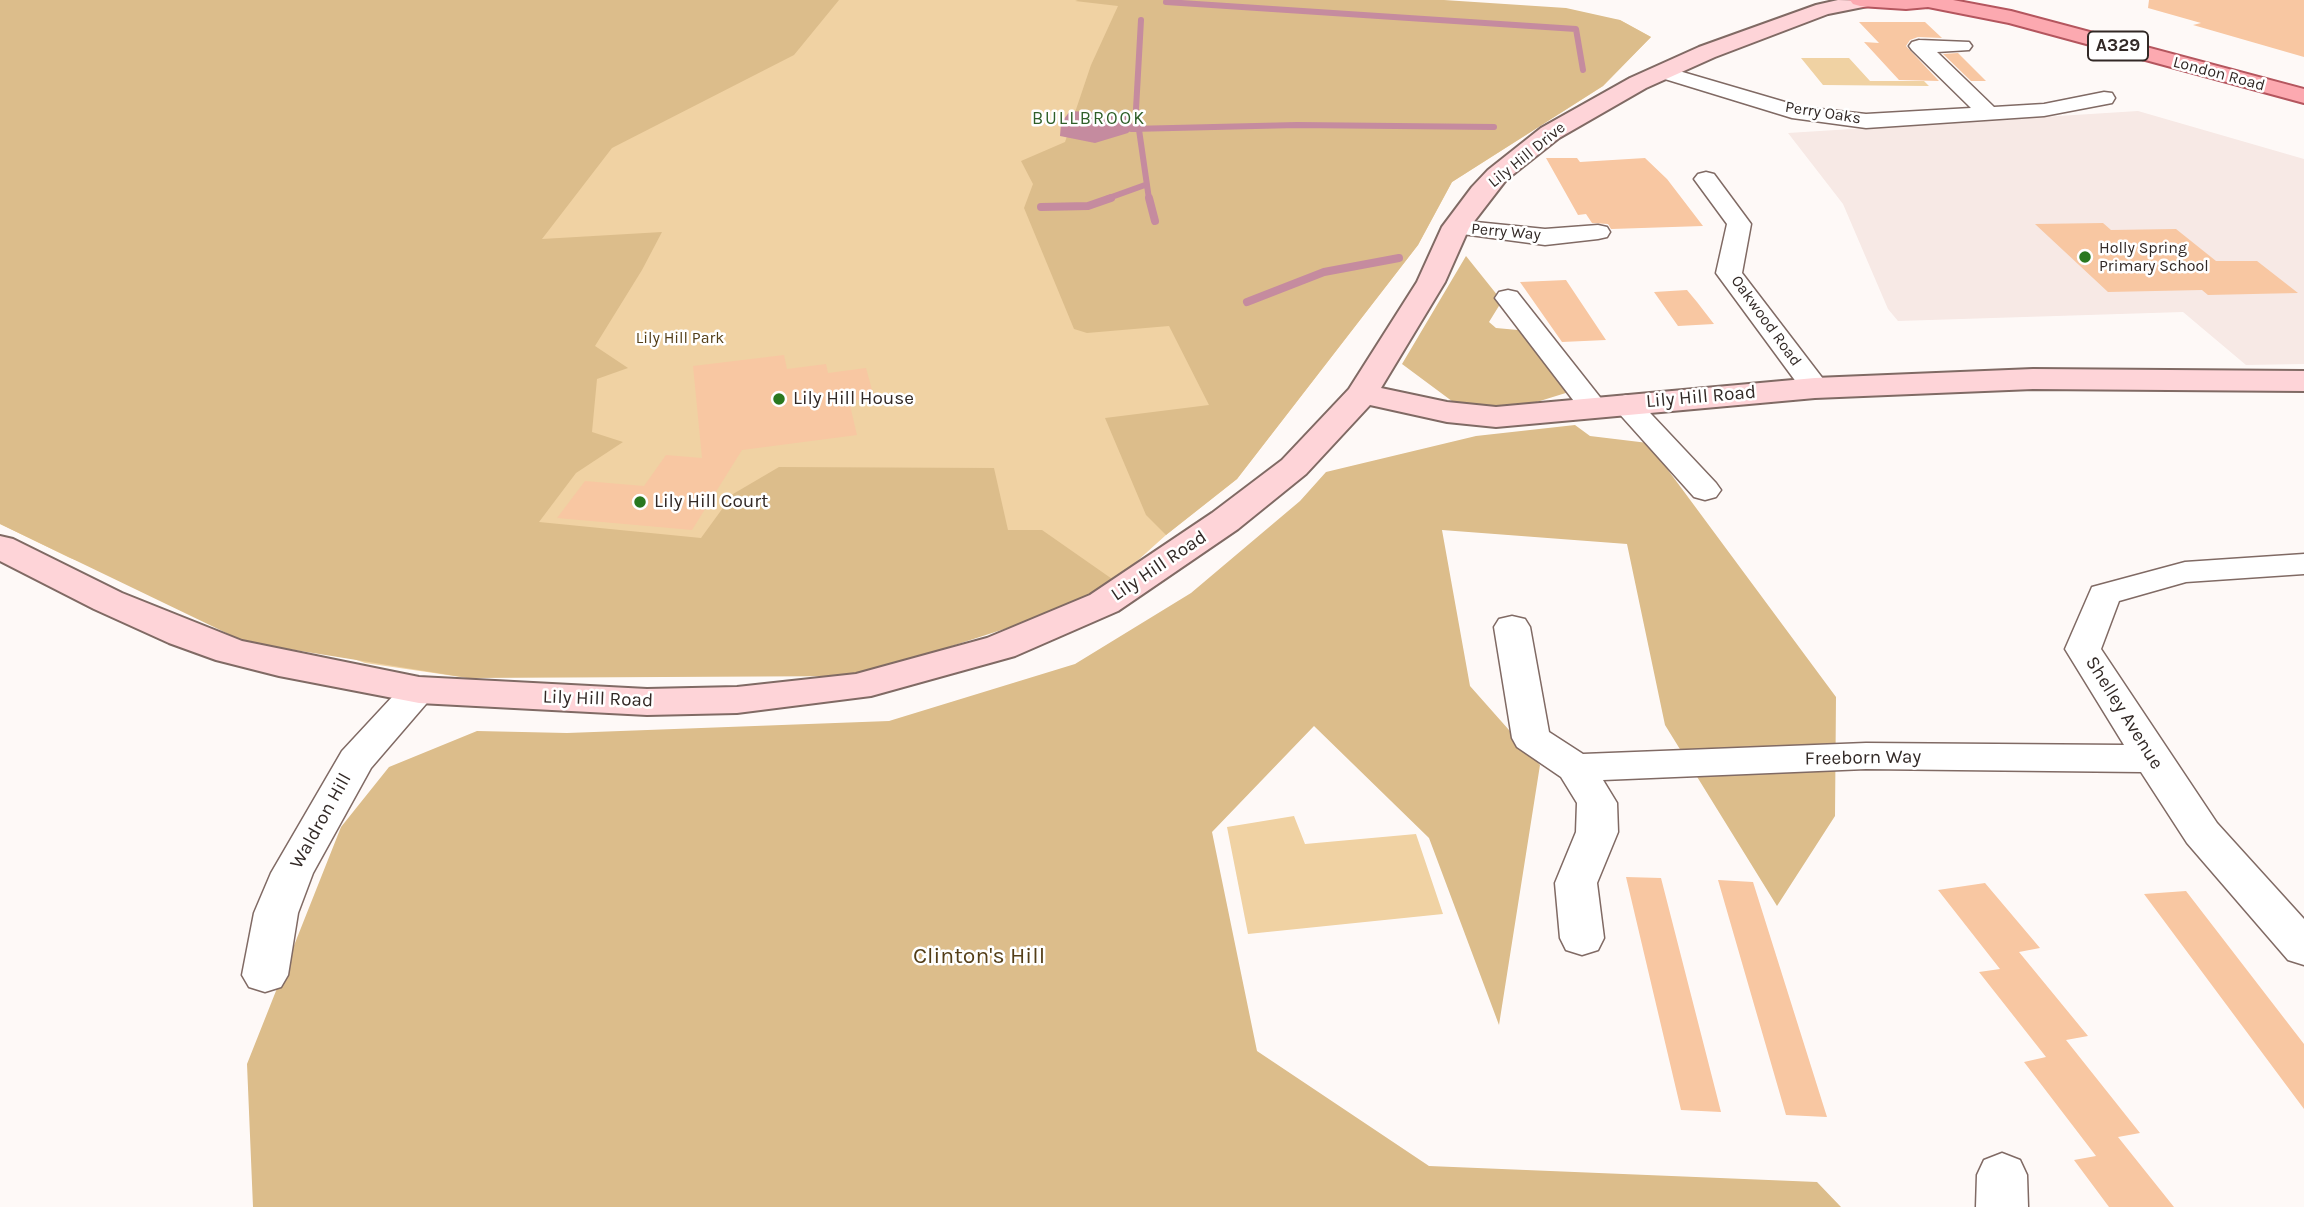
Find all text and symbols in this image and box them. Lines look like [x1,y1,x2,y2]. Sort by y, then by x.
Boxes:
road number: A329 [2088,32,2148,60]
street label: London Road [2171,53,2267,95]
street label: Perry Oaks [1784,98,1862,128]
district label: BULLBROOK [1033,108,1145,130]
street label: Lily Hill Drive [1485,118,1569,192]
street label: Perry Way [1470,219,1542,245]
place label: Holly Spring Primary School [2099,238,2209,276]
marker: Holly Spring Primary School [2077,249,2093,265]
street label: Oakwood Road [1727,272,1805,370]
park label: Lily Hill Park [636,328,724,348]
street label: Lily Hill Road [1645,381,1757,413]
place label: Lily Hill House [793,388,914,410]
marker: Lily Hill House [771,391,787,407]
place label: Lily Hill Court [654,491,768,513]
marker: Lily Hill Court [632,494,648,510]
street label: Lily Hill Road [1107,526,1211,606]
street label: Shelley Avenue [2080,652,2168,774]
street label: Lily Hill Road [542,686,654,712]
street label: Freeborn Way [1805,746,1921,770]
street label: Waldron Hill [285,769,357,873]
park label: Clinton's Hill [913,942,1045,970]

